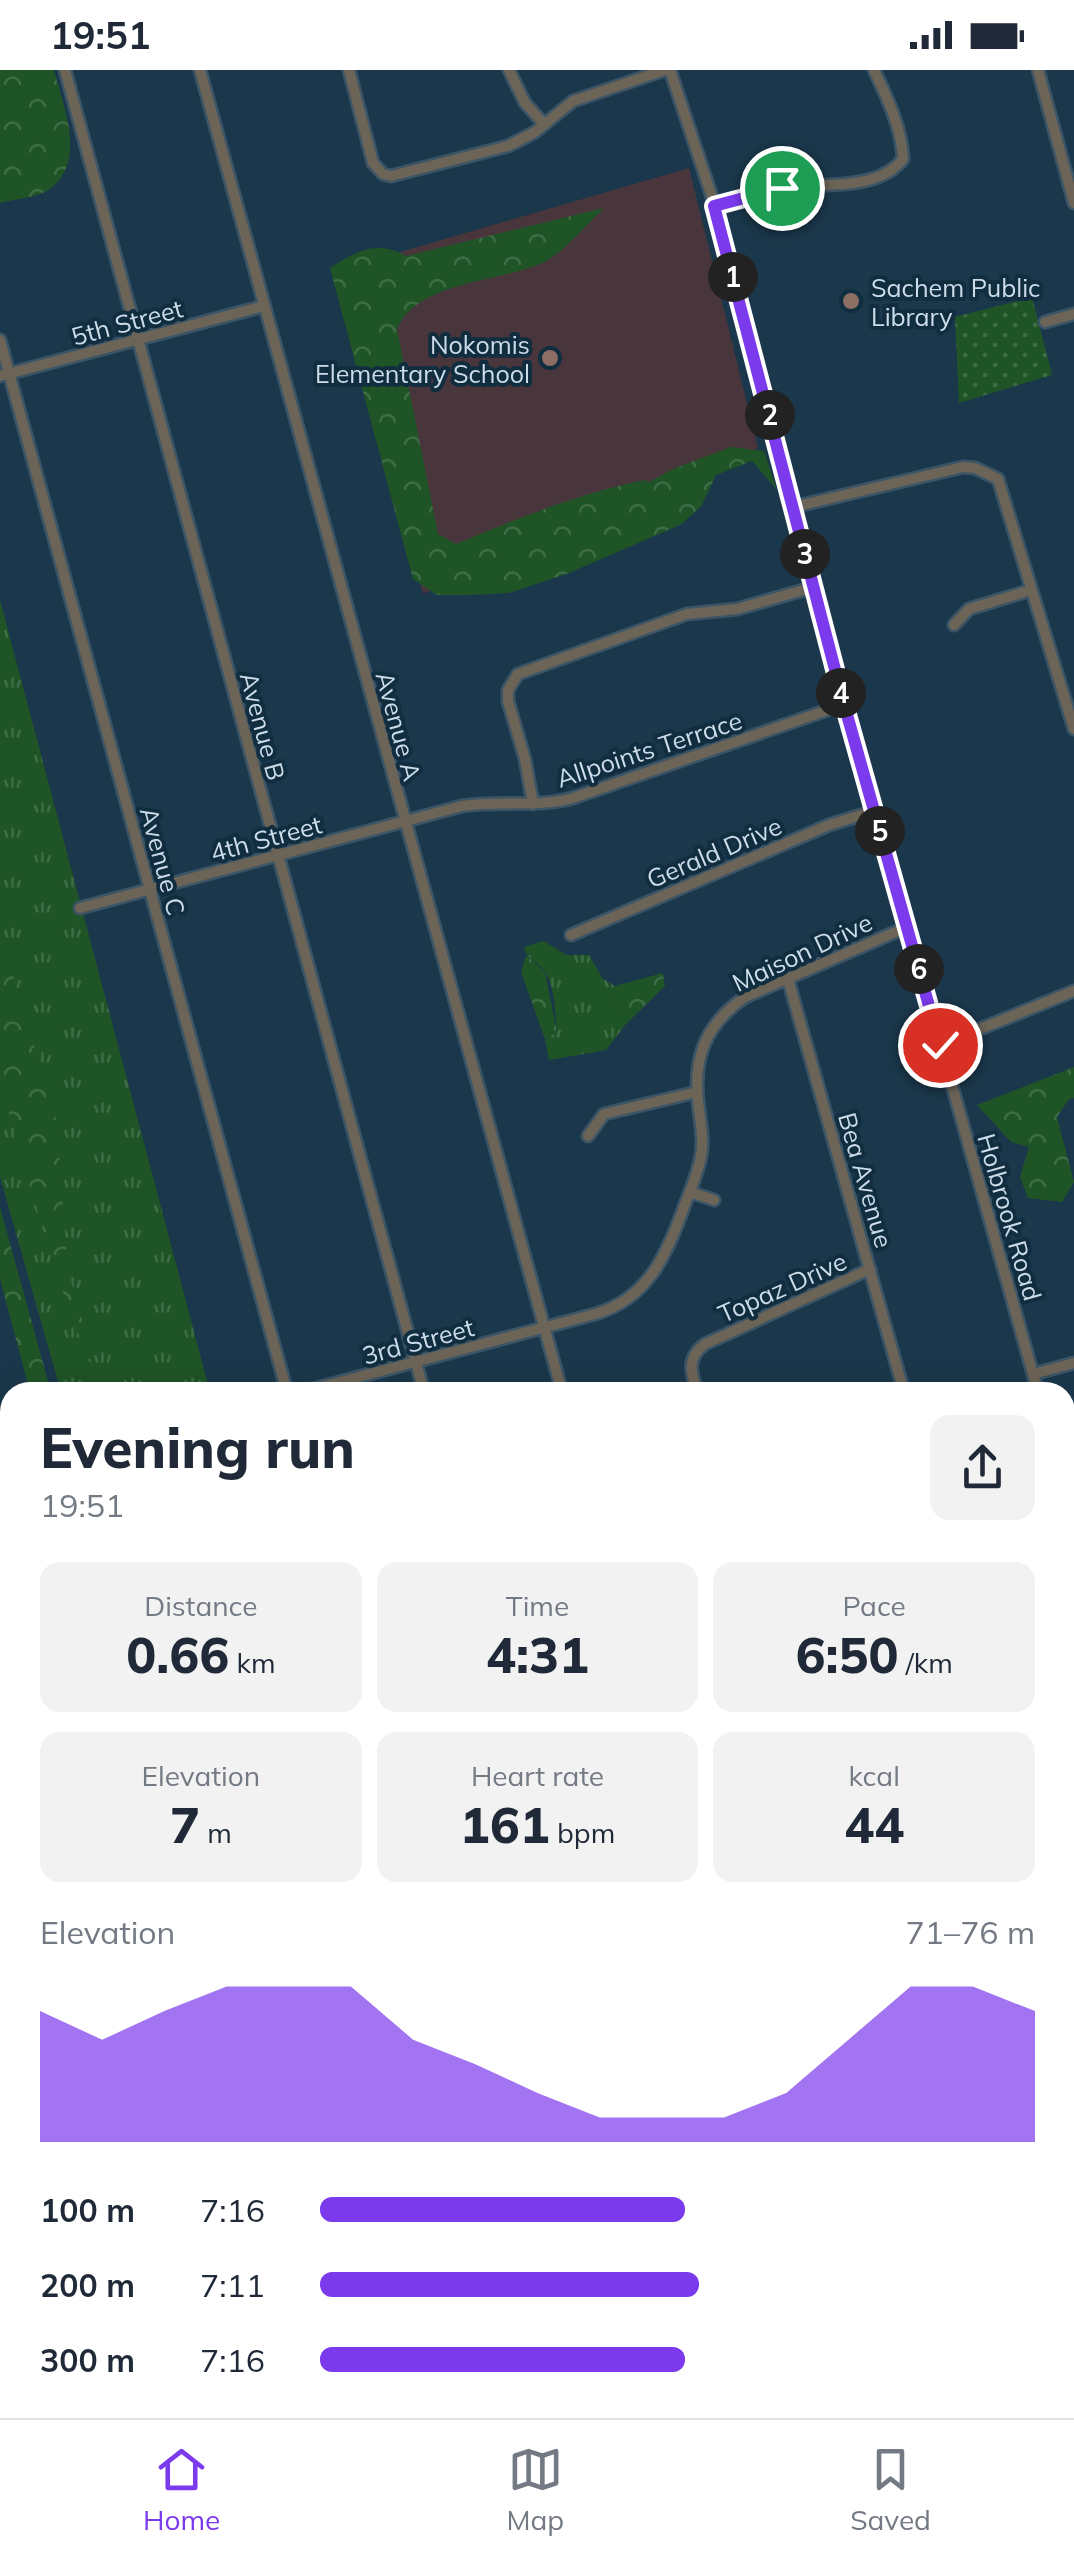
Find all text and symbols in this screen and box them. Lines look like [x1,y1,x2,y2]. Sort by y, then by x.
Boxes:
text: 19:51 [50,11,151,59]
pin [740,146,825,231]
icon: arrive [755,161,810,216]
pin: 1 [708,252,758,302]
text: 1 [725,259,741,294]
place label: Sachem Public Library [871,272,1041,332]
marker: Sachem Public Library [840,290,862,312]
street label: 5th Street [68,292,186,352]
place label: Nokomis Elementary School [315,329,530,389]
marker: Nokomis Elementary School [539,347,561,369]
pin: 2 [745,390,795,440]
text: 2 [762,397,778,432]
pin: 3 [780,529,830,579]
text: 3 [797,536,813,571]
street label: Avenue A [370,668,428,784]
pin: 4 [816,668,866,718]
street label: Avenue B [234,669,292,783]
text: 4 [833,675,849,710]
street label: Allpoints Terrace [552,704,746,794]
street label: Avenue C [134,804,192,918]
pin: 5 [855,806,905,856]
street label: 4th Street [207,808,325,868]
street label: Gerald Drive [642,810,786,894]
text: 5 [872,813,888,848]
street label: Maison Drive [727,906,877,998]
pin: 6 [894,944,944,994]
text: 6 [911,951,927,986]
pin [898,1003,983,1088]
icon: check [913,1018,968,1073]
street label: Bea Avenue [832,1109,900,1251]
street label: Holbrook Road [971,1130,1049,1304]
street label: Topaz Drive [713,1245,851,1329]
street label: 3rd Street [359,1311,478,1371]
text: Evening run [40,1413,355,1482]
button: share [930,1415,1035,1520]
text: 19:51 [40,1485,124,1525]
text: Distance [144,1588,257,1623]
text: Time [506,1588,569,1623]
text: Pace [843,1588,906,1623]
text: 0.66 [126,1623,229,1686]
text: 4:31 [486,1623,589,1686]
text: 6:50 [796,1623,899,1686]
text: km [229,1645,275,1680]
text: /km [899,1645,953,1680]
text: Elevation [142,1758,260,1793]
text: Heart rate [471,1758,604,1793]
text: kcal [849,1758,900,1793]
text: 7 [170,1793,200,1856]
text: 161 [460,1793,550,1856]
text: 44 [844,1793,904,1856]
text: m [200,1815,232,1850]
text: bpm [550,1815,615,1850]
text: Elevation [40,1912,175,1952]
text: 71–76 m [906,1912,1035,1952]
text: 100 m [40,2190,135,2230]
text: 7:16 [200,2190,265,2230]
text: 200 m [40,2265,135,2305]
text: 7:11 [200,2265,265,2305]
text: 300 m [40,2340,135,2380]
text: 7:16 [200,2340,265,2380]
tab: Home [143,2442,220,2537]
tab: Map [506,2442,564,2537]
tab: Saved [850,2442,931,2537]

